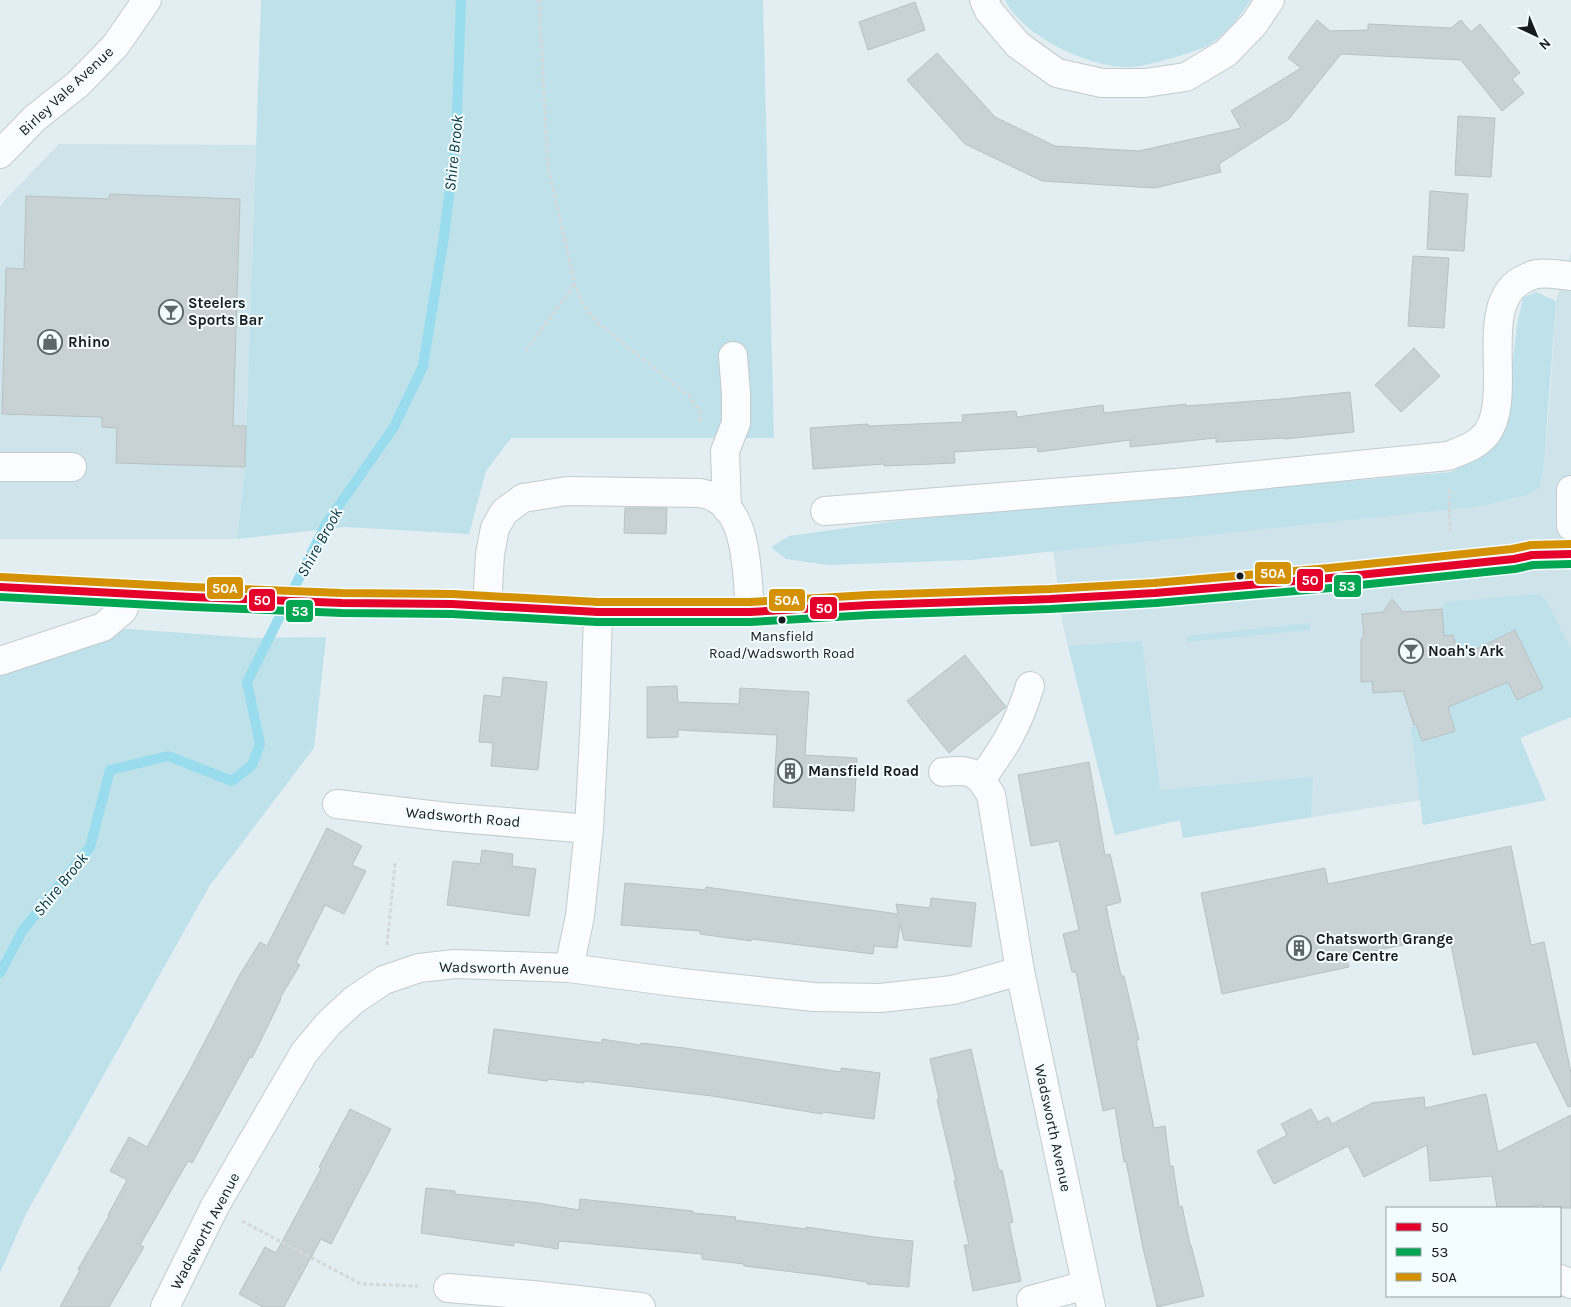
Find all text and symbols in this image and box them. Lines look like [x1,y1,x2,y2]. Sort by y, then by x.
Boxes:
north arrow [1511,10,1561,60]
text: N [1535,34,1554,54]
street label: Birley Vale Avenue [15,43,117,139]
water label: Shire Brook [440,113,467,192]
place label: Steelers Sports Bar [188,294,263,329]
bar icon: Steelers Sports Bar [158,299,184,325]
shop icon: Rhino [37,329,63,355]
place label: Rhino [68,333,110,351]
water label: Shire Brook [293,504,347,580]
line badge: 50A [1254,561,1292,585]
text: 50A [1260,565,1286,582]
line badge: 50 [1296,568,1324,592]
unlabelled marker [1235,571,1245,581]
text: 50 [1301,572,1319,589]
line badge: 53 [1333,574,1362,598]
line badge: 50A [206,576,244,600]
text: 53 [1339,578,1355,595]
text: 50A [212,580,238,597]
line badge: 50 [248,588,276,612]
line badge: 50A [768,588,806,612]
text: 50 [253,592,271,609]
text: 50A [774,592,800,609]
line badge: 50 [809,596,838,620]
line badge: 53 [285,599,314,623]
text: 50 [815,600,833,617]
text: 53 [292,603,308,620]
marker: Mansfield Road/Wadsworth Road [777,615,787,625]
place label: Mansfield Road/Wadsworth Road [709,628,855,662]
bar icon: Noah's Ark [1398,638,1424,664]
place label: Noah's Ark [1428,642,1504,660]
building icon: Mansfield Road [777,758,803,784]
place label: Mansfield Road [808,762,919,780]
street label: Wadsworth Road [405,803,521,831]
water label: Shire Brook [29,848,92,920]
place label: Chatsworth Grange Care Centre [1316,930,1453,965]
building icon: Chatsworth Grange Care Centre [1286,935,1312,961]
street label: Wadsworth Avenue [439,958,569,978]
street label: Wadsworth Avenue [1031,1063,1075,1193]
street label: Wadsworth Avenue [167,1169,243,1293]
legend [1386,1207,1561,1297]
text: 50 [1431,1218,1448,1236]
text: 53 [1431,1243,1448,1261]
text: 50A [1431,1268,1457,1286]

